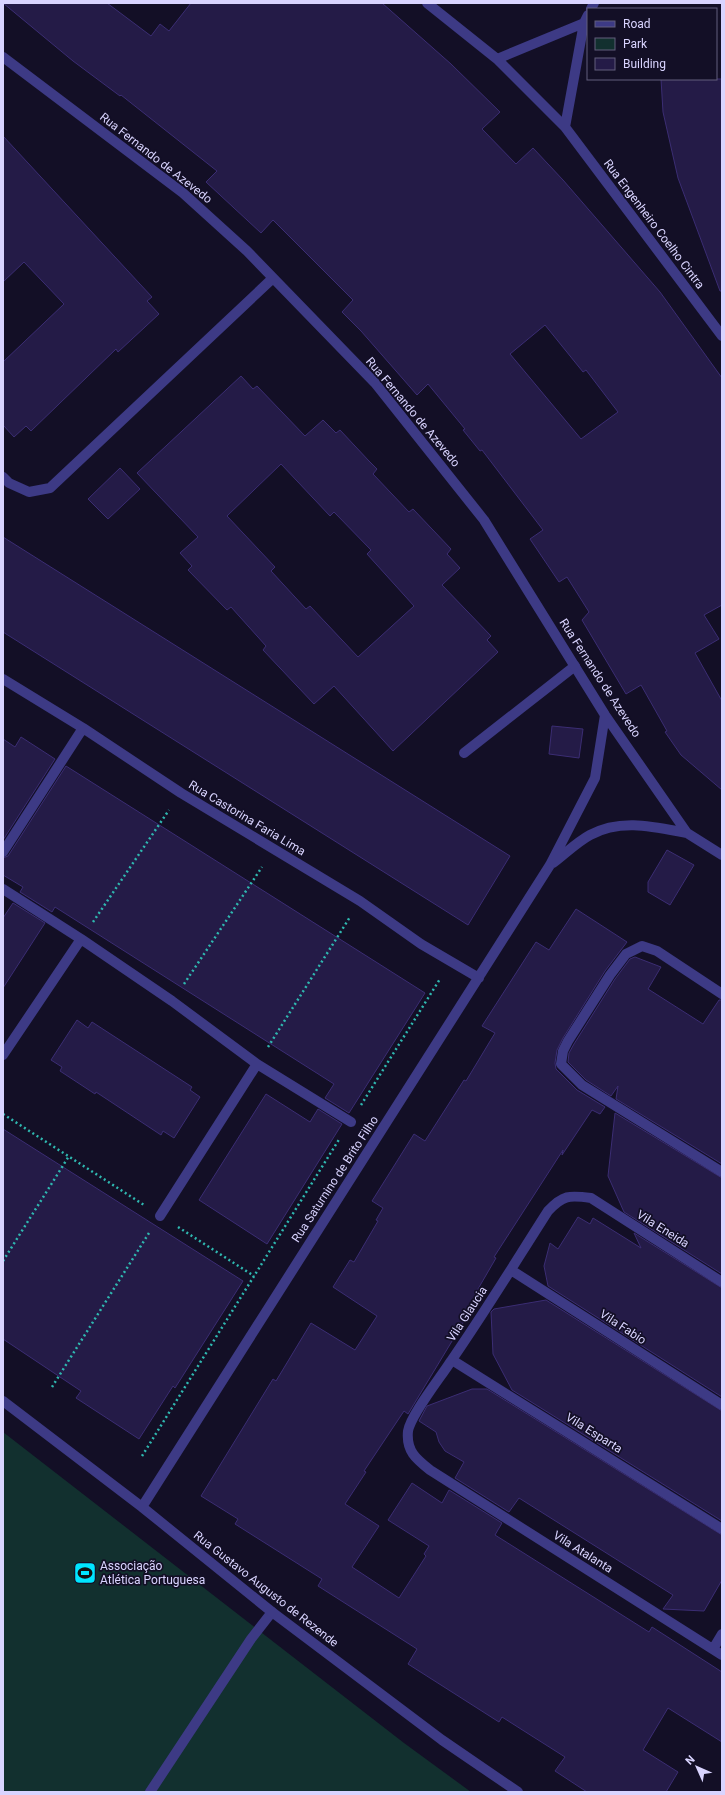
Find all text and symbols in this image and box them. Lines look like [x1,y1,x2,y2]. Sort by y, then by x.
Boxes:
legend [587,8,717,80]
text: Road [623,17,651,31]
text: Park [623,37,648,51]
text: Building [623,57,666,71]
street label: Rua Fernando de Azevedo [97,110,215,206]
street label: Rua Engenheiro Coelho Cintra [601,157,707,291]
street label: Rua Fernando de Azevedo [363,354,463,470]
street label: Rua Fernando de Azevedo [556,616,644,740]
street label: Rua Castorina Faria Lima [186,778,308,858]
street label: Rua Saturnino de Brito Filho [289,1113,381,1245]
street label: Vila Eneida [634,1207,692,1251]
street label: Vila Glaucia [444,1284,490,1344]
street label: Vila Fabio [597,1307,649,1347]
street label: Vila Esparta [563,1410,625,1456]
street label: Rua Gustavo Augusto de Rezende [191,1528,341,1650]
street label: Vila Atalanta [551,1528,615,1576]
place label: Associação Atlética Portuguesa [100,1559,205,1587]
sports icon: Associação Atlética Portuguesa [72,1560,98,1586]
north arrow [677,1747,717,1787]
text: N [683,1753,698,1768]

